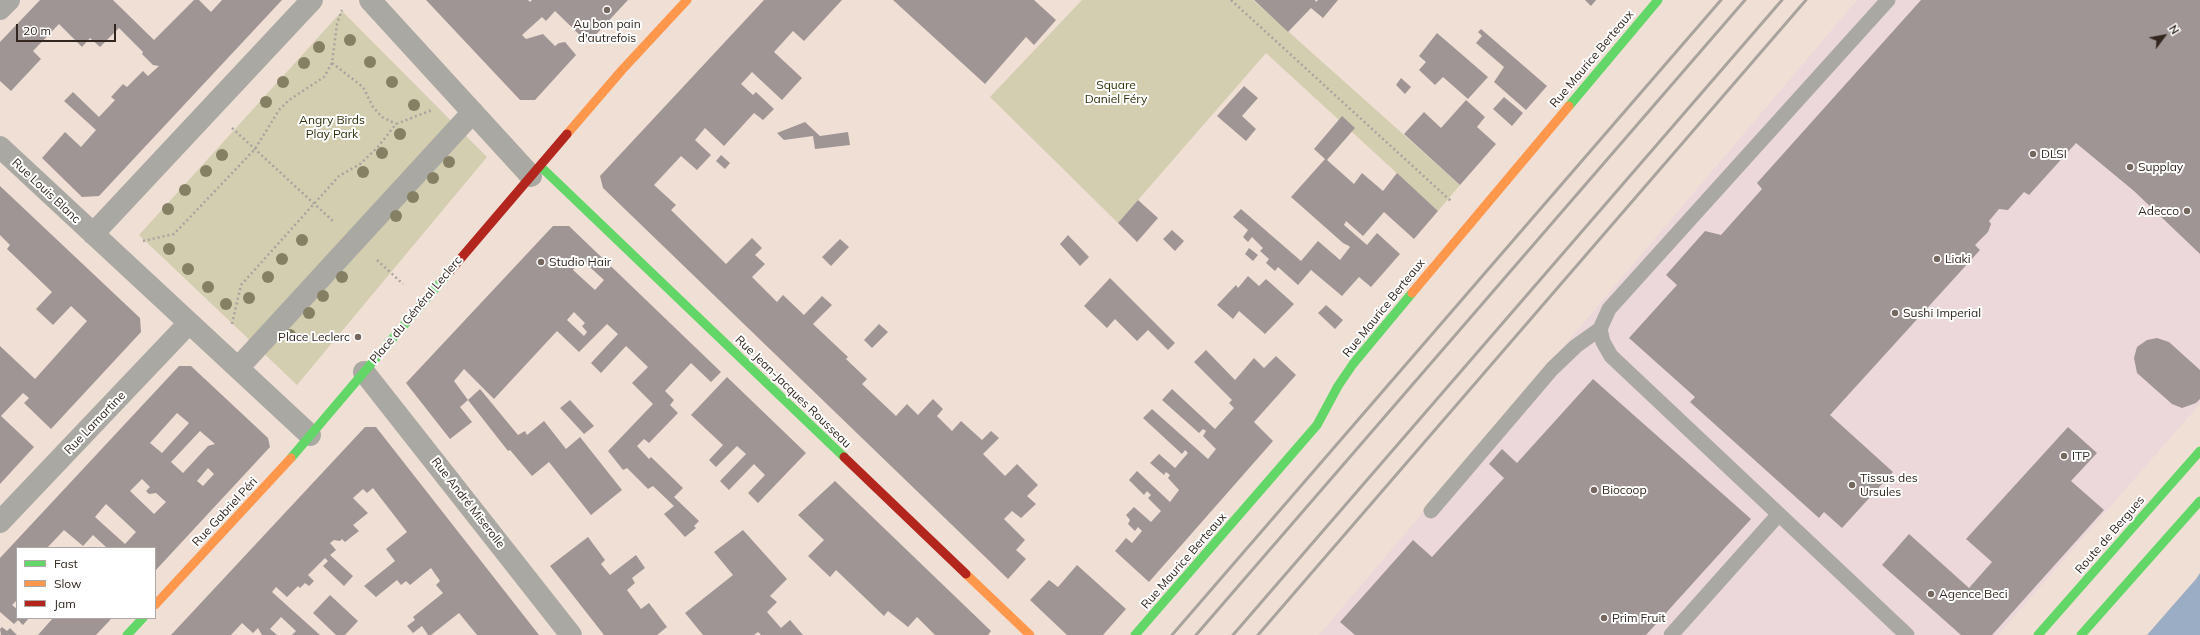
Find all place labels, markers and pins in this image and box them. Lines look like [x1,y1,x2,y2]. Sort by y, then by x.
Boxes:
marker: Au bon pain d'autrefois [602,5,612,15]
place label: Au bon pain d'autrefois [573,17,641,45]
place label: DLSI [2041,147,2067,161]
marker: DLSI [2028,149,2038,159]
place label: Supplay [2138,160,2183,174]
marker: Supplay [2125,162,2135,172]
place label: Adecco [2138,204,2179,218]
marker: Adecco [2182,206,2192,216]
place label: Liaki [1945,252,1971,266]
marker: Liaki [1932,254,1942,264]
place label: Studio Hair [549,255,611,269]
marker: Studio Hair [536,257,546,267]
place label: Sushi Imperial [1903,306,1981,320]
marker: Sushi Imperial [1890,308,1900,318]
place label: Place Leclerc [278,330,350,344]
marker: Place Leclerc [353,332,363,342]
place label: ITP [2072,449,2090,463]
marker: ITP [2059,451,2069,461]
place label: Tissus des Ursules [1860,471,1918,499]
marker: Tissus des Ursules [1847,480,1857,490]
place label: Biocoop [1602,483,1647,497]
marker: Biocoop [1589,485,1599,495]
place label: Agence Beci [1939,587,2008,601]
marker: Agence Beci [1926,589,1936,599]
place label: Prim Fruit [1612,611,1666,625]
marker: Prim Fruit [1599,613,1609,623]

